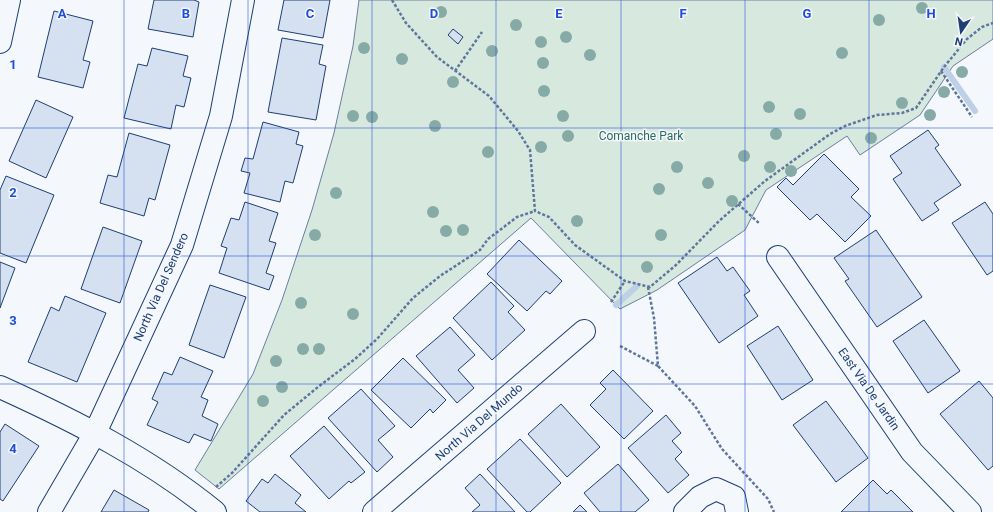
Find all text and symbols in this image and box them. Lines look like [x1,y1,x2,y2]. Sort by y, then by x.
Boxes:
text: A [58,6,67,21]
text: B [182,6,190,21]
text: C [306,6,315,21]
text: D [430,6,438,21]
text: E [555,6,563,21]
text: F [679,6,687,21]
text: G [803,6,812,21]
text: H [926,6,936,21]
north arrow [941,12,981,52]
text: N [953,34,964,48]
text: 1 [9,57,17,72]
park label: Comanche Park [599,129,684,143]
text: 2 [9,185,17,200]
street label: North Via Del Sendero [131,230,191,344]
text: 3 [9,313,17,328]
street label: East Via De Jardin [835,345,903,433]
street label: North Via Del Mundo [433,380,526,464]
text: 4 [9,441,17,456]

